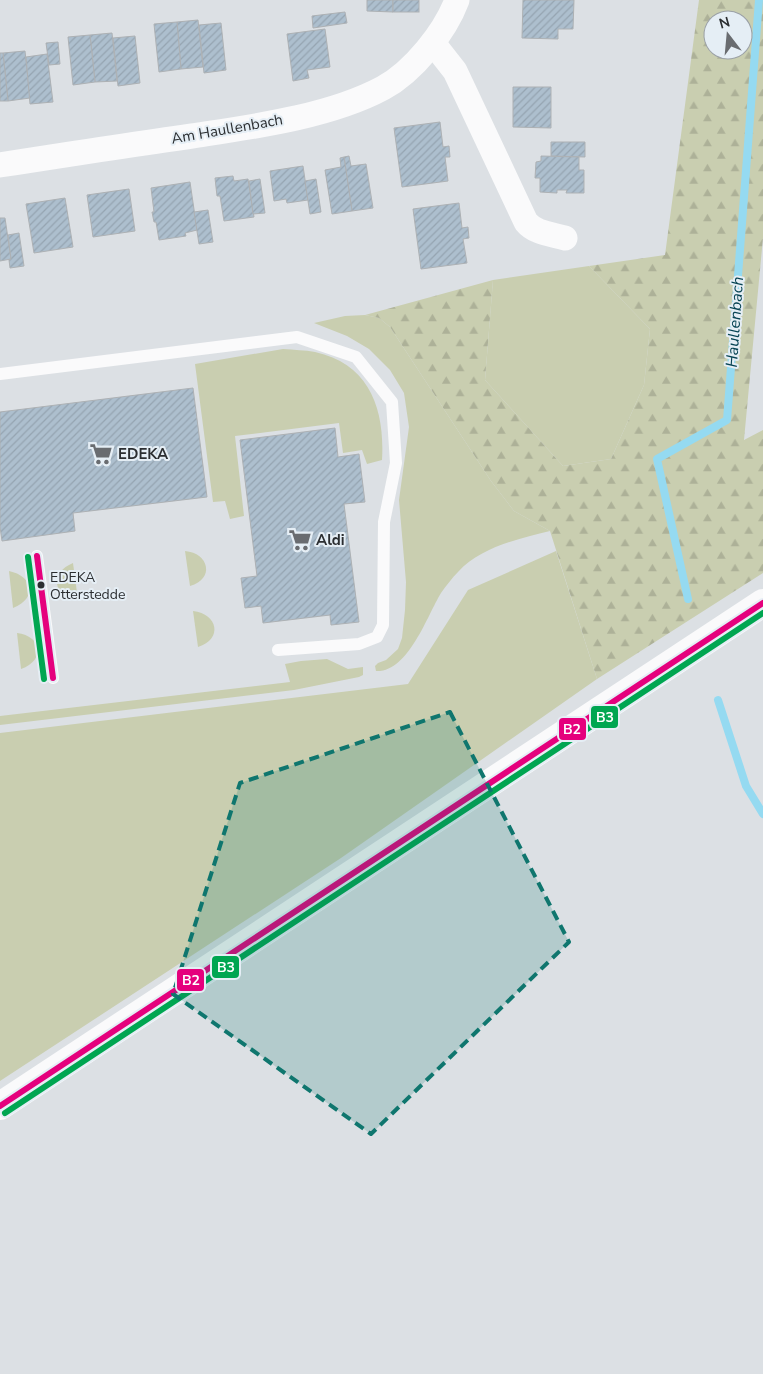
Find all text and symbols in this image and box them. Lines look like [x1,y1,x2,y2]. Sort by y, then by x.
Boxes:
north arrow [703,10,753,60]
text: N [717,12,732,34]
street label: Am Haullenbach [170,109,284,149]
water label: Haullenbach [721,276,749,368]
supermarket icon: EDEKA [88,441,114,467]
place label: EDEKA [118,444,169,464]
supermarket icon: Aldi [287,527,313,553]
place label: Aldi [316,530,345,550]
place label: EDEKA Otterstedde [50,568,125,604]
marker: EDEKA Otterstedde [36,580,46,590]
line badge: B3 [590,705,619,729]
text: B3 [596,708,614,727]
line badge: B2 [558,717,587,741]
text: B2 [563,720,581,739]
line badge: B3 [211,955,240,979]
text: B3 [217,958,235,977]
line badge: B2 [176,968,205,992]
text: B2 [182,971,200,990]

